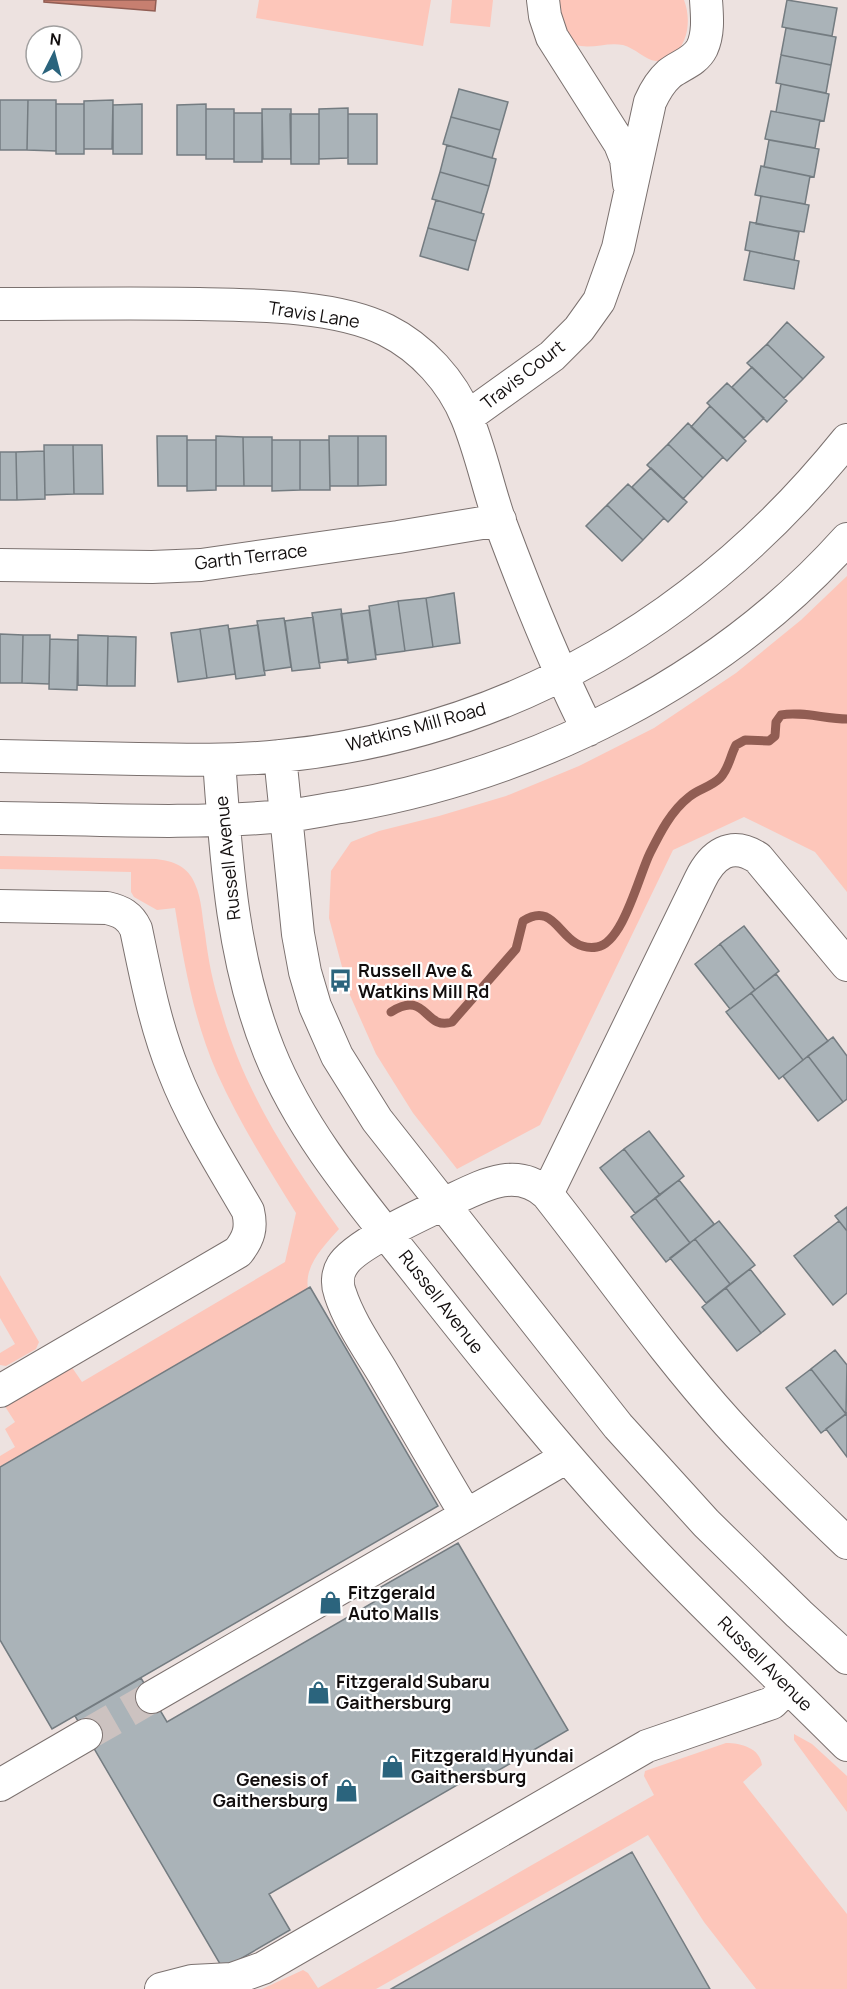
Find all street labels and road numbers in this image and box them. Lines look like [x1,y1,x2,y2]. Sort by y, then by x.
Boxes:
street label: Travis Lane [267,295,362,333]
street label: Travis Court [476,334,569,414]
street label: Garth Terrace [193,537,309,575]
street label: Watkins Mill Road [343,696,488,756]
street label: Russell Avenue [209,795,245,922]
street label: Russell Avenue [394,1245,490,1358]
street label: Russell Avenue [713,1611,818,1716]

